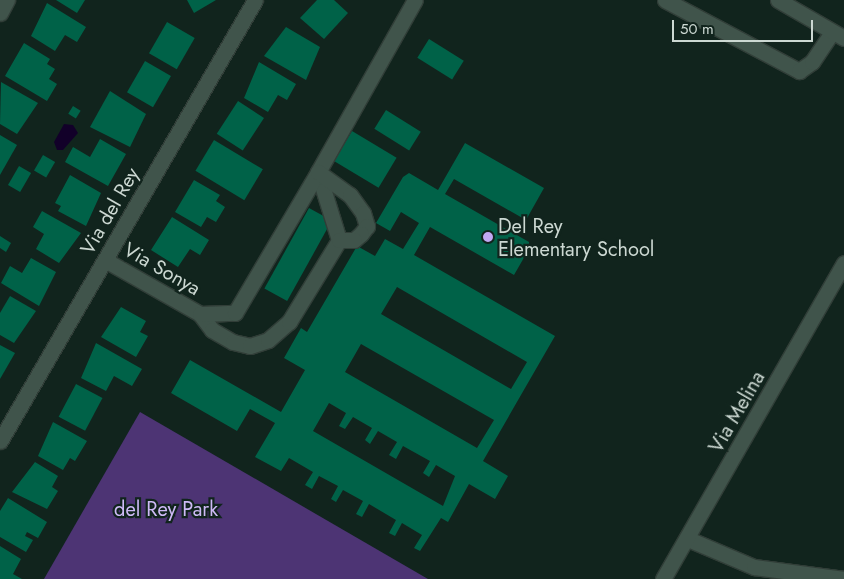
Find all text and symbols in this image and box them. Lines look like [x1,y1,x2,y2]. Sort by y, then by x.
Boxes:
scale bar [674,10,815,42]
text: 50 m [680,18,714,40]
street label: Via del Rey [76,163,144,259]
place label: Del Rey Elementary School [498,214,654,261]
marker: Del Rey Elementary School [482,231,494,243]
street label: Via Sonya [119,237,205,301]
street label: Via Melina [704,367,770,457]
park label: del Rey Park [114,497,218,521]

